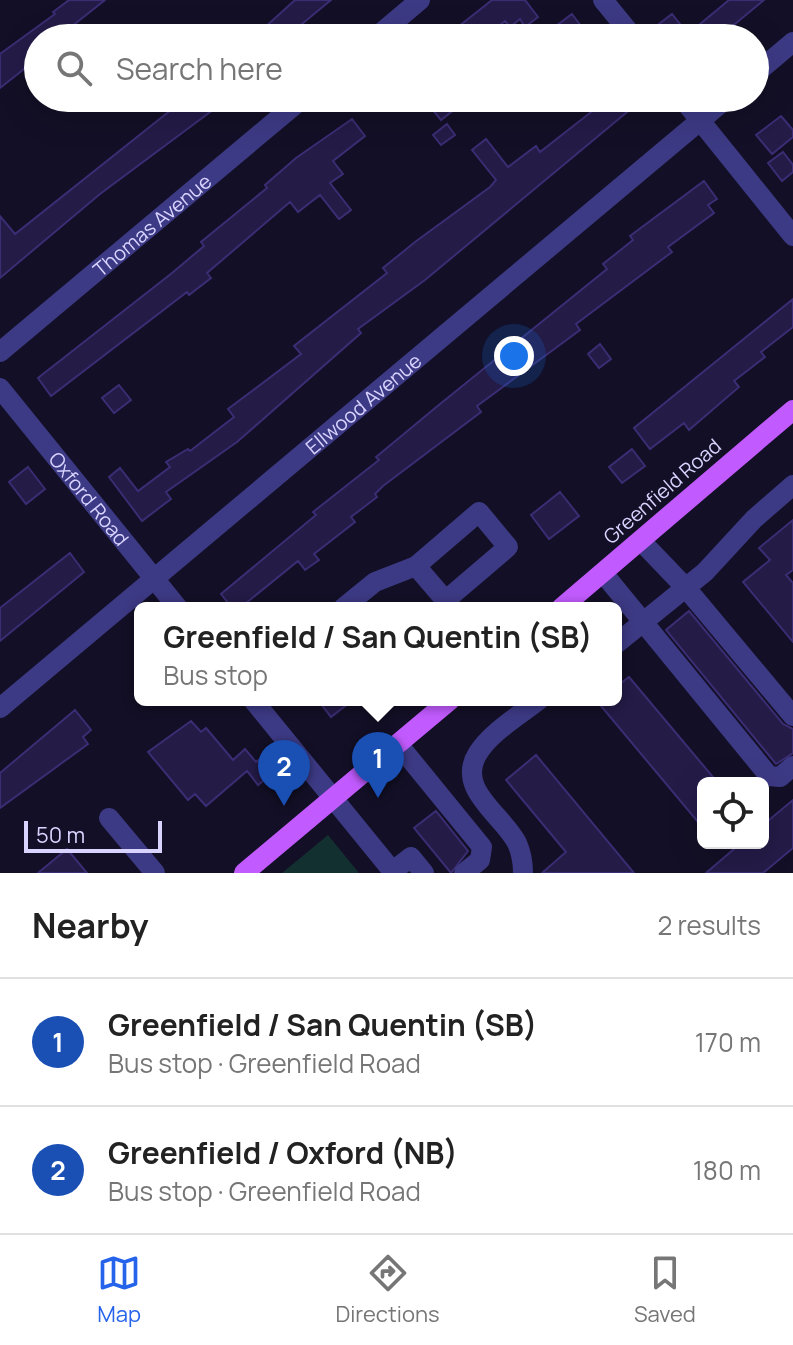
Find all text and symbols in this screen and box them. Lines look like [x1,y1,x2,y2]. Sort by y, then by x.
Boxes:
search box [24,24,769,112]
icon: search [52,46,96,90]
text: Search here [116,48,283,89]
street label: Thomas Avenue [87,167,217,282]
your location [494,336,534,376]
street label: Ellwood Avenue [299,347,427,460]
street label: Greenfield Road [597,432,727,550]
street label: Oxford Road [43,446,136,551]
popup [134,602,622,706]
text: Greenfield / San Quentin (SB) [163,616,593,657]
text: Bus stop [163,657,268,693]
pin: 1 [352,732,404,798]
pin: 2 [258,740,310,806]
map controls [697,777,769,849]
button: locate [697,777,769,849]
scale bar [24,817,162,853]
text: 50 m [36,820,85,850]
text: Nearby [32,902,148,948]
text: 2 results [657,907,761,943]
text: Greenfield / San Quentin (SB) [108,1004,537,1045]
text: 1 [52,1024,64,1060]
text: 170 m [695,1024,761,1060]
text: Bus stop · Greenfield Road [108,1045,421,1081]
text: Greenfield / Oxford (NB) [108,1132,458,1173]
text: 2 [50,1152,66,1188]
text: 180 m [693,1152,761,1188]
text: Bus stop · Greenfield Road [108,1173,421,1209]
tab: Map [97,1251,141,1329]
tab: Directions [335,1251,440,1329]
tab: Saved [634,1251,696,1329]

